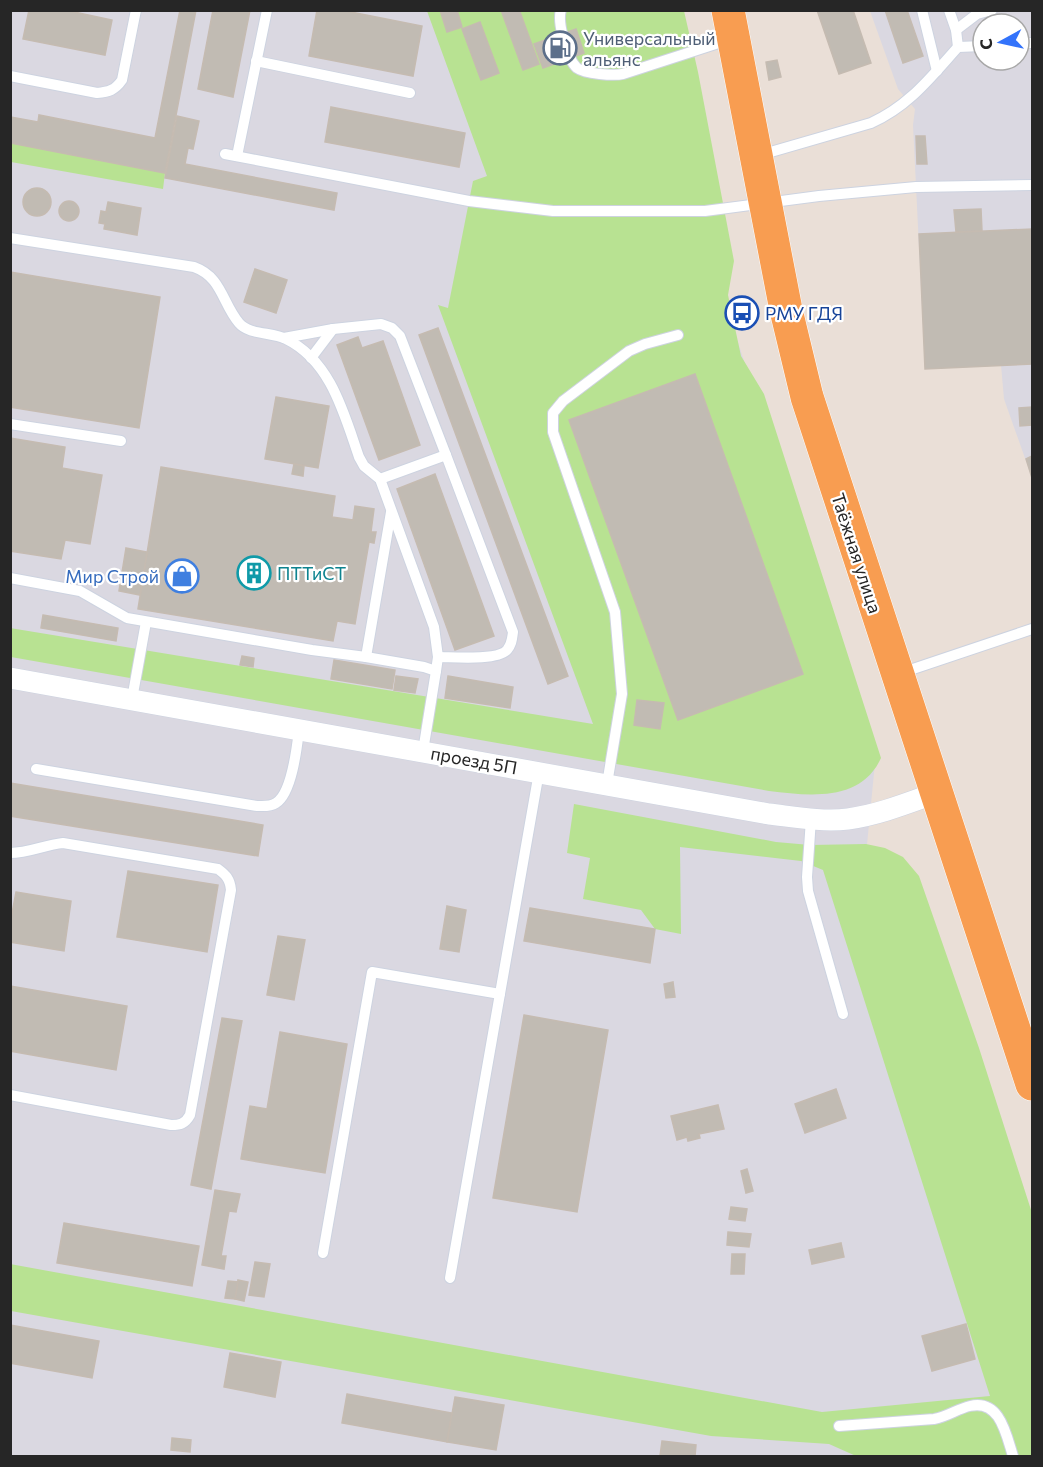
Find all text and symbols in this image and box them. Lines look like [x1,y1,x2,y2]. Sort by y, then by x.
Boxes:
north arrow [971,12,1031,72]
place label: Универсальный альянс [583,27,716,70]
fuel station icon: Универсальный альянс [542,30,578,66]
text: С [975,37,996,51]
bus stop icon: РМУ ГДЯ [724,295,760,331]
place label: РМУ ГДЯ [765,302,843,324]
street label: Таёжная улица [827,490,887,616]
building icon: ПТТиСТ [236,555,272,591]
shop icon: Мир Строй [164,558,200,594]
place label: ПТТиСТ [277,562,346,584]
place label: Мир Строй [65,565,159,587]
street label: проезд 5П [429,742,519,778]

